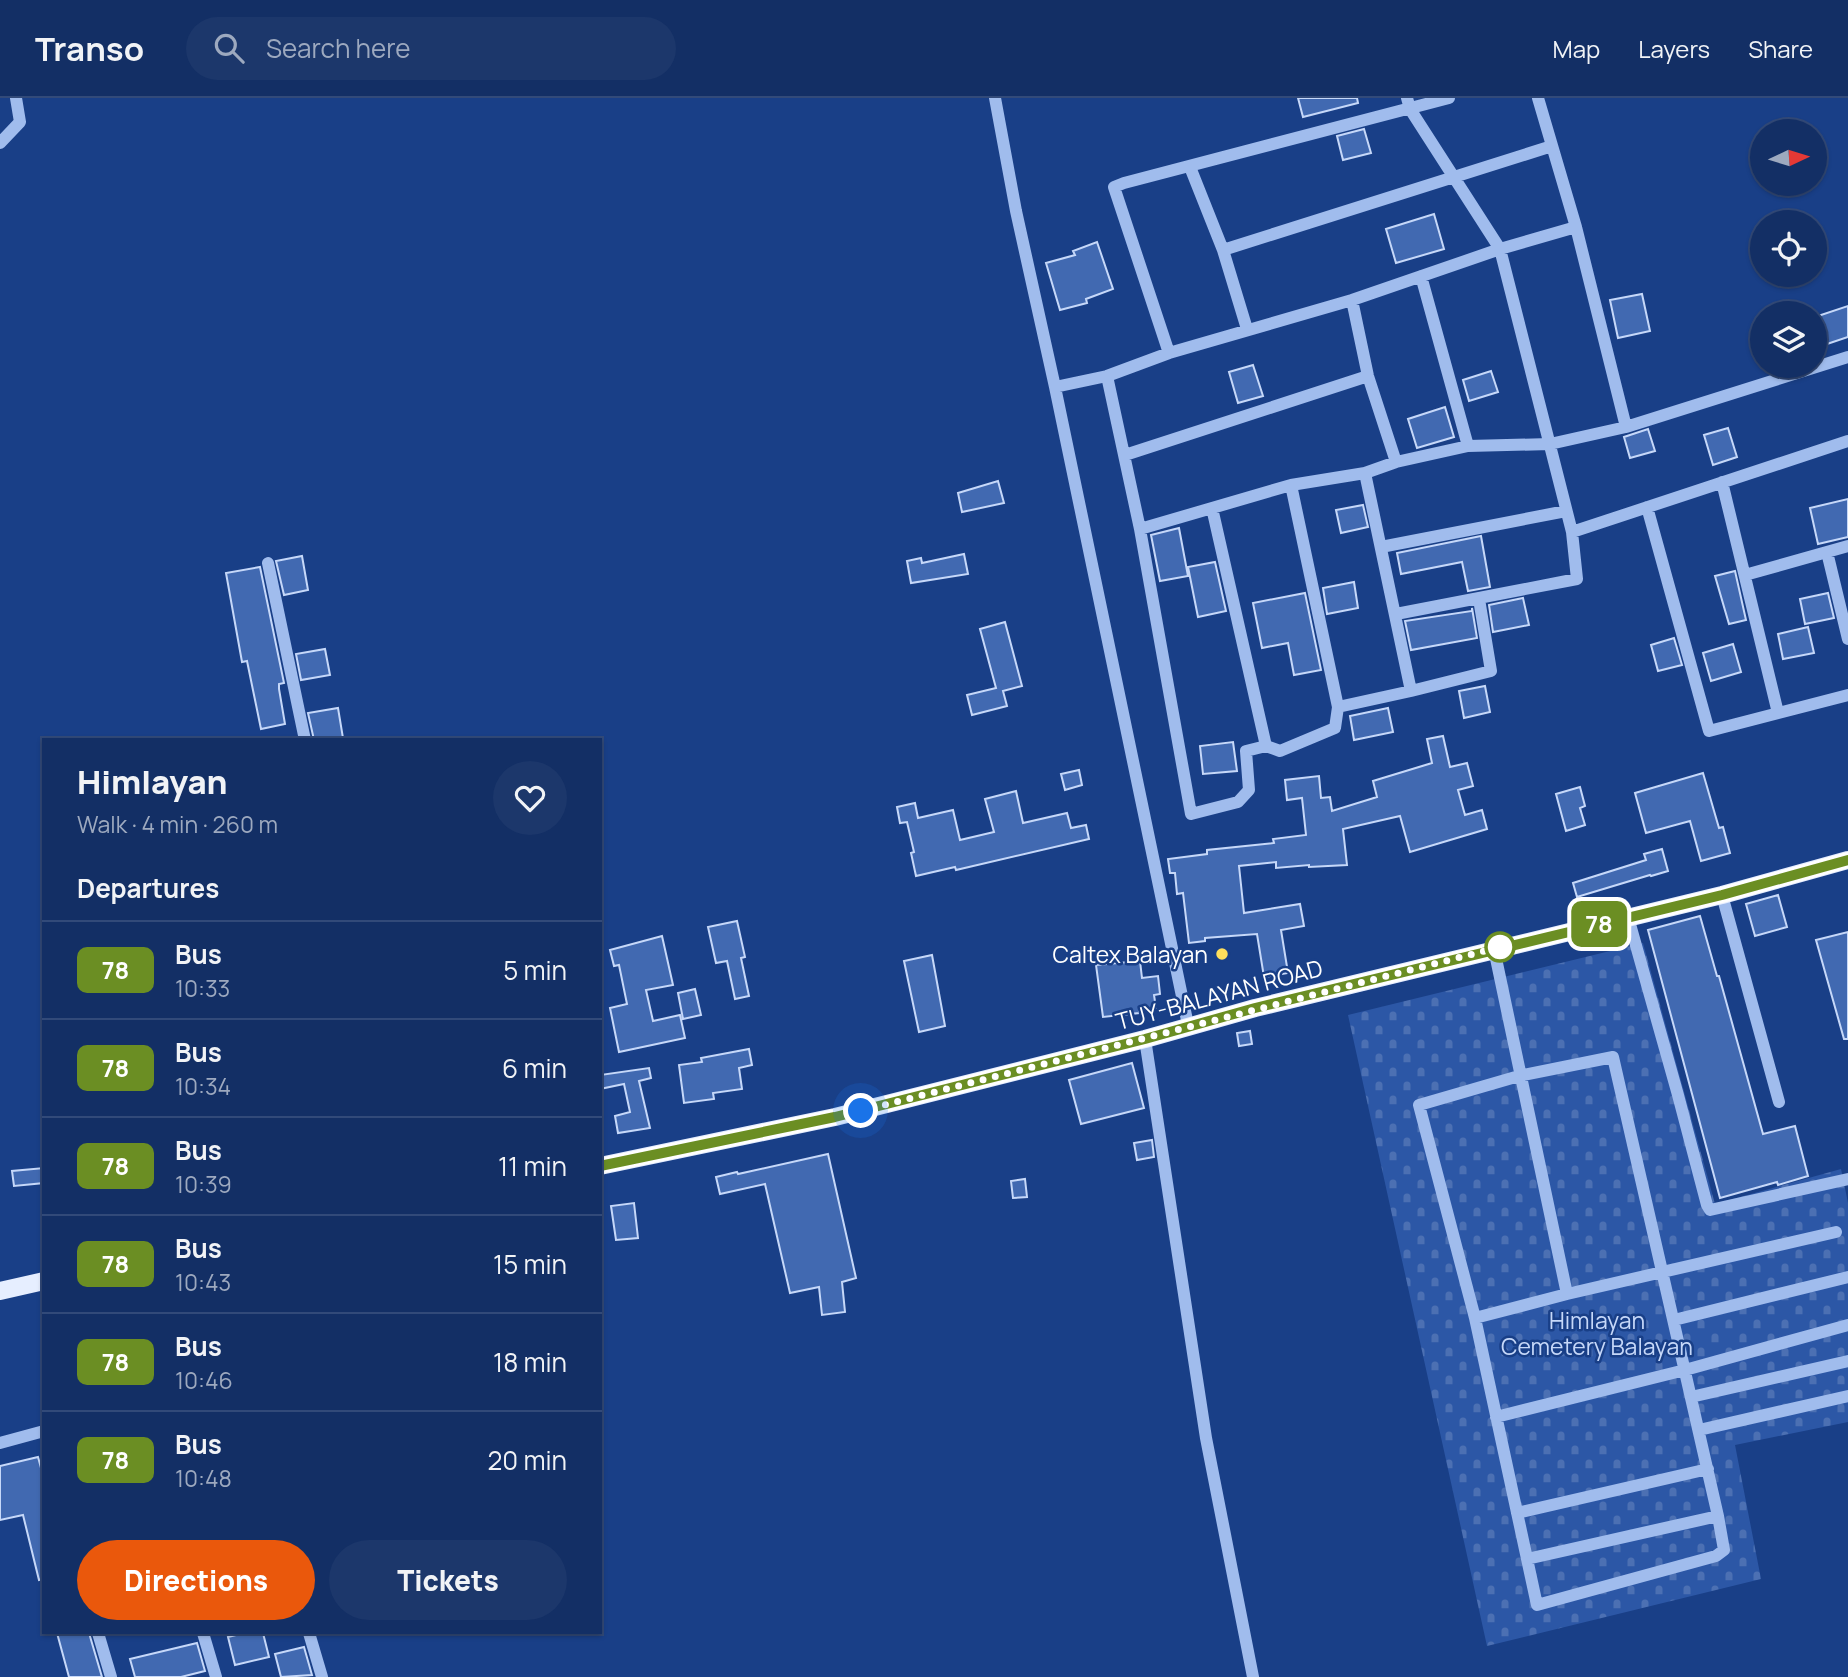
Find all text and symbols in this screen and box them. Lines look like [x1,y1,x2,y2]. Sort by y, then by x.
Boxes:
search box [186,17,676,80]
text: Transo [35,26,144,71]
icon: search [210,29,248,67]
text: Search here [266,30,411,66]
text: Map [1553,32,1600,65]
text: Layers [1638,32,1710,65]
text: Share [1748,32,1813,65]
north arrow [1750,119,1827,196]
map controls [1750,119,1827,378]
button: locate [1750,210,1827,287]
button: layers [1750,301,1827,378]
text: Himlayan [77,759,228,804]
button: heart [493,761,567,835]
text: Walk · 4 min · 260 m [77,808,278,840]
text: Departures [77,870,219,906]
line badge: 78 [1568,901,1630,947]
text: 78 [1585,907,1613,940]
unlabelled marker [1485,932,1515,962]
text: Bus [175,936,222,972]
place label: Caltex Balayan [1052,938,1208,970]
marker: Caltex Balayan [1214,946,1230,962]
street label: TUY-BALAYAN ROAD [1112,951,1326,1037]
text: 5 min [503,952,567,988]
text: 78 [102,953,129,986]
text: 10:33 [175,972,230,1004]
text: Bus [175,1034,222,1070]
text: 6 min [502,1050,567,1086]
text: 78 [102,1051,129,1084]
text: 10:34 [175,1070,231,1102]
your location [843,1093,878,1128]
text: Bus [175,1132,222,1168]
text: 11 min [498,1148,567,1184]
text: 78 [102,1149,129,1182]
text: 10:39 [175,1168,232,1200]
text: Bus [175,1230,222,1266]
text: 15 min [493,1246,567,1282]
text: 78 [102,1247,129,1280]
text: 10:43 [175,1266,231,1298]
park label: Himlayan Cemetery Balayan [1501,1304,1693,1362]
text: Bus [175,1328,222,1364]
text: 18 min [493,1344,567,1380]
text: 78 [102,1345,129,1378]
text: 10:46 [175,1364,233,1396]
text: Bus [175,1426,222,1462]
text: 20 min [488,1442,567,1478]
text: 78 [102,1443,129,1476]
text: 10:48 [175,1462,232,1494]
button: Directions [77,1540,315,1620]
button: Tickets [329,1540,567,1620]

